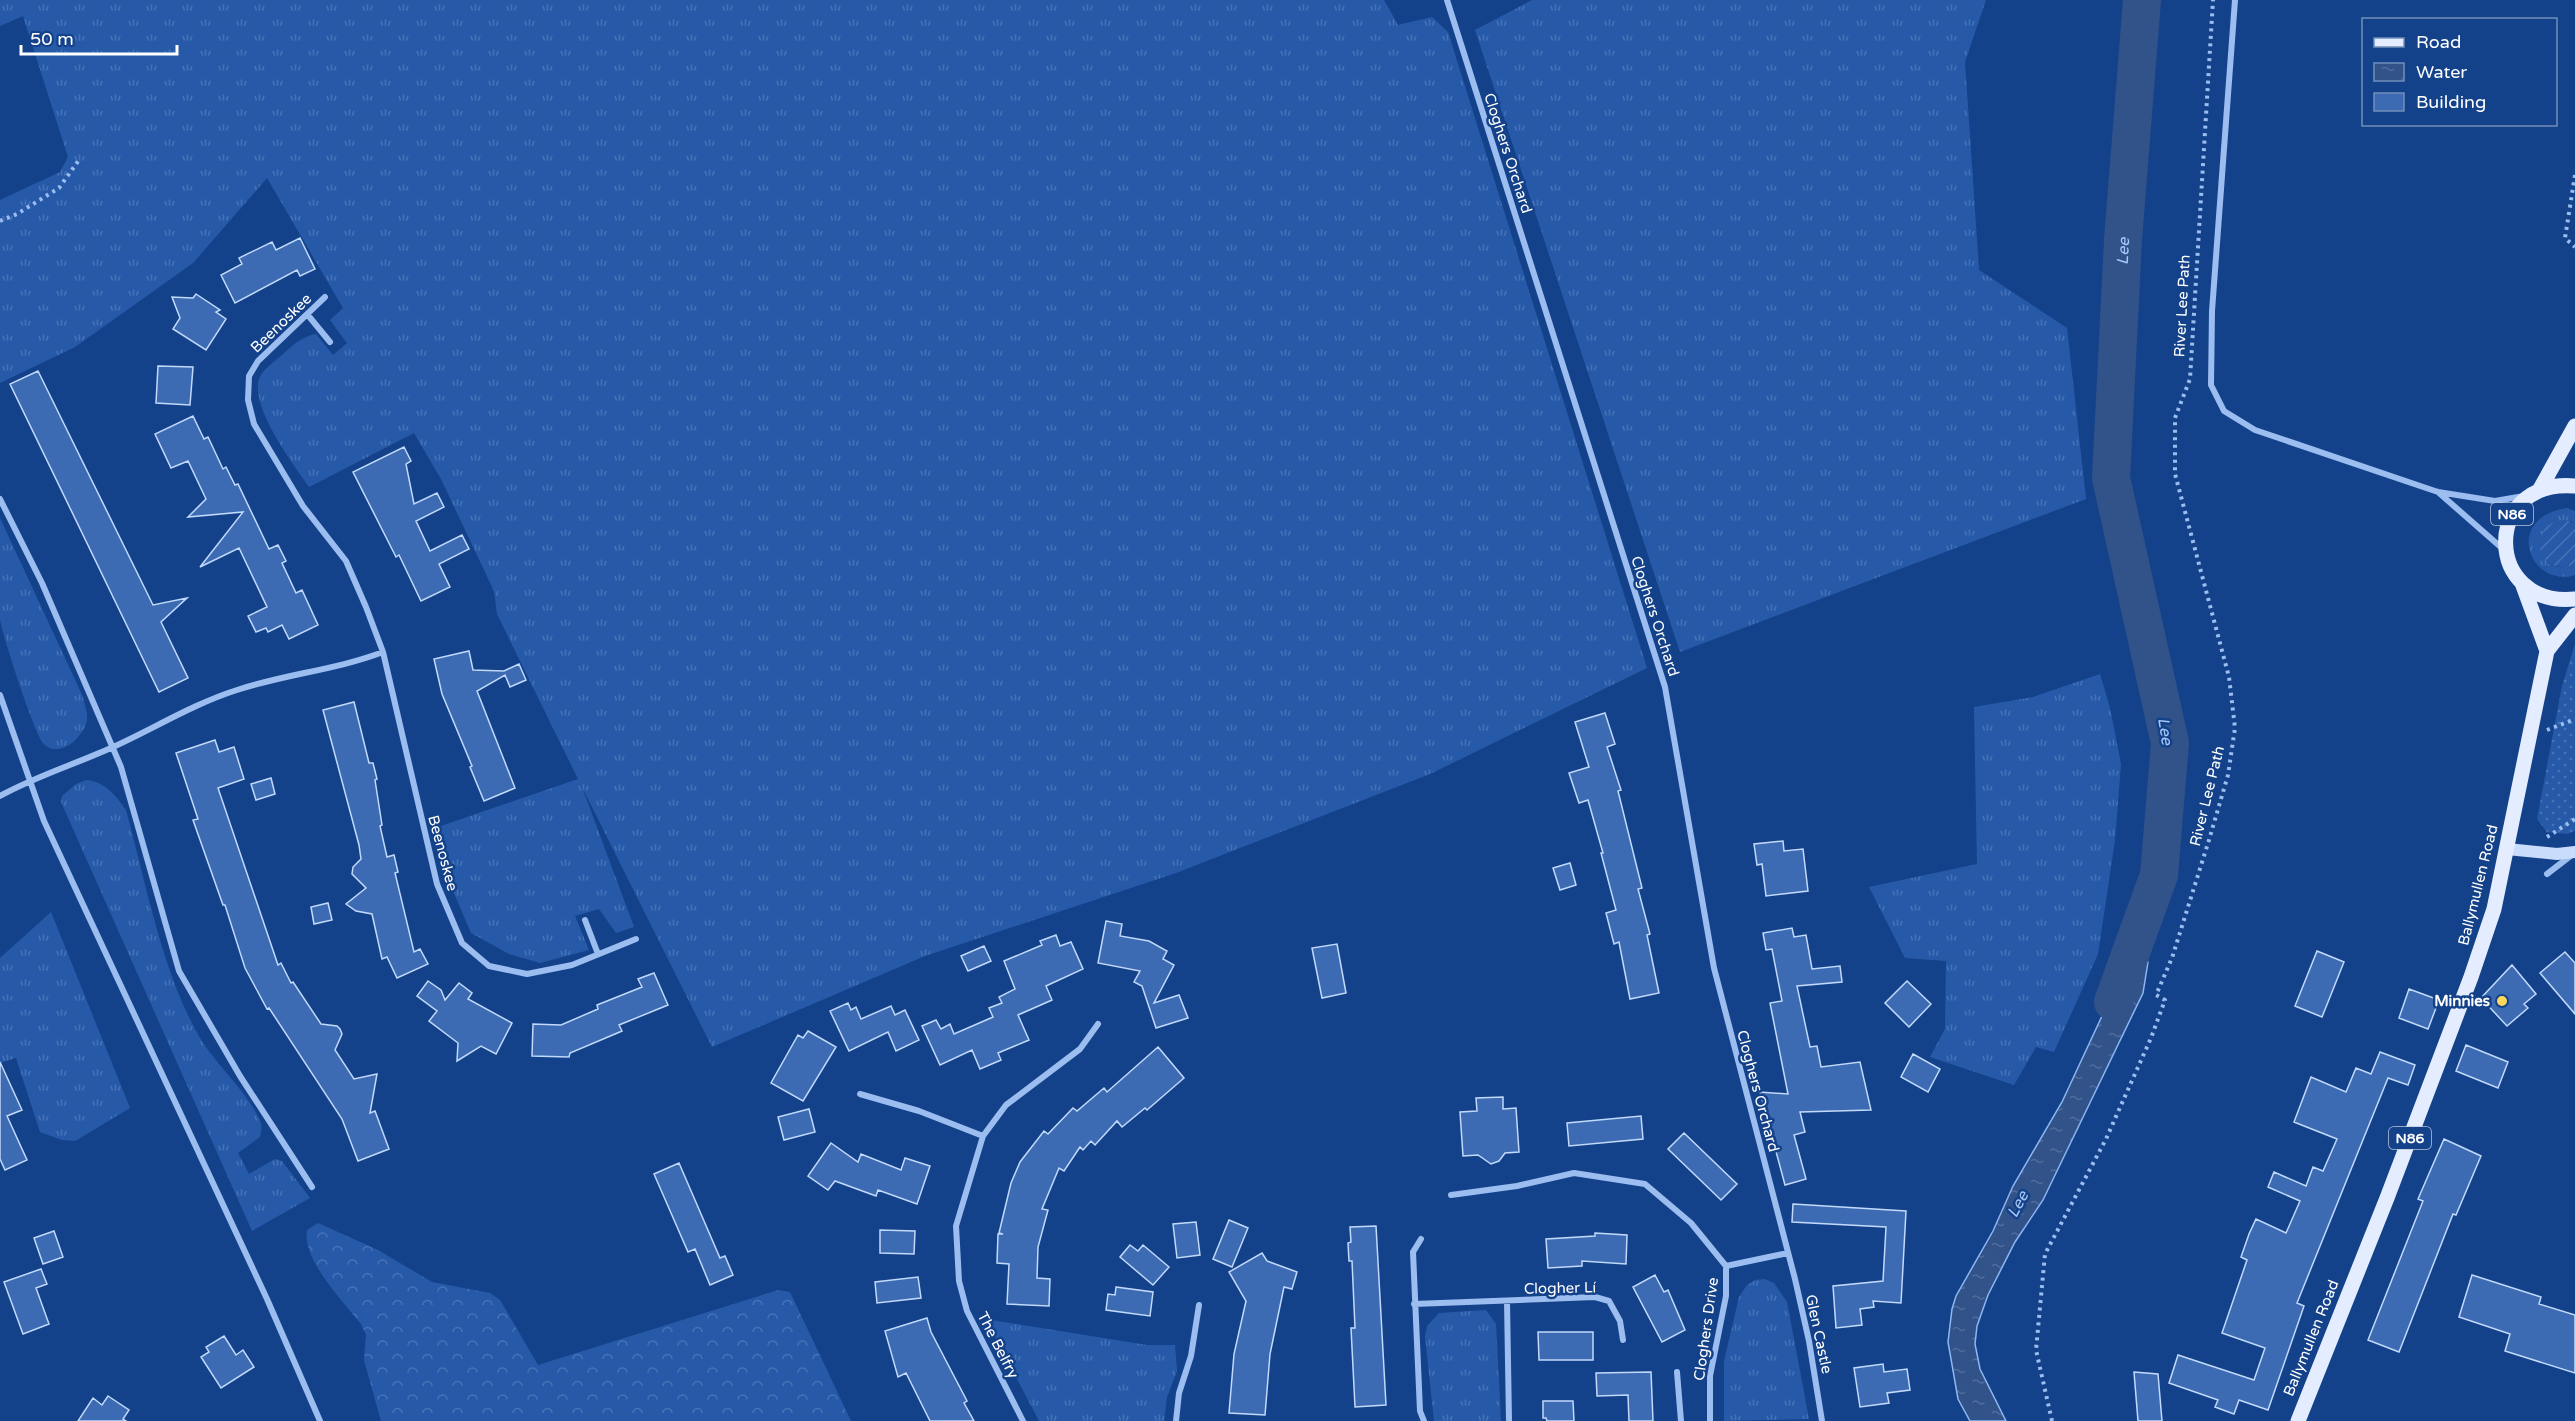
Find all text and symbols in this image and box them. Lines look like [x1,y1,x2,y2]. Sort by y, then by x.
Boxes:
scale bar [21,18,177,56]
legend [2362,18,2557,126]
text: 50 m [30,28,74,50]
text: Road [2416,31,2461,53]
text: Water [2416,61,2467,83]
street label: Cloghers Orchard [1480,91,1536,215]
text: Building [2416,91,2486,113]
water label: Lee [2113,236,2134,266]
street label: River Lee Path [2170,254,2194,358]
street label: Beenoskee [247,290,315,356]
road number: N86 [2491,503,2533,525]
street label: Cloghers Orchard [1627,554,1683,678]
water label: Lee [2153,716,2177,747]
street label: River Lee Path [2186,744,2228,848]
street label: Beenoskee [424,813,462,893]
street label: Ballymullen Road [2454,823,2502,947]
place label: Minnies [2434,992,2490,1010]
marker: Minnies [2495,994,2509,1008]
street label: Cloghers Orchard [1733,1028,1783,1154]
road number: N86 [2389,1127,2431,1149]
water label: Lee [2003,1187,2034,1221]
street label: Cloghers Drive [1690,1276,1722,1382]
street label: Ballymullen Road [2279,1277,2343,1399]
street label: Clogher Lí [1524,1278,1597,1298]
street label: Glen Castle [1802,1293,1836,1375]
street label: The Belfry [973,1309,1023,1381]

